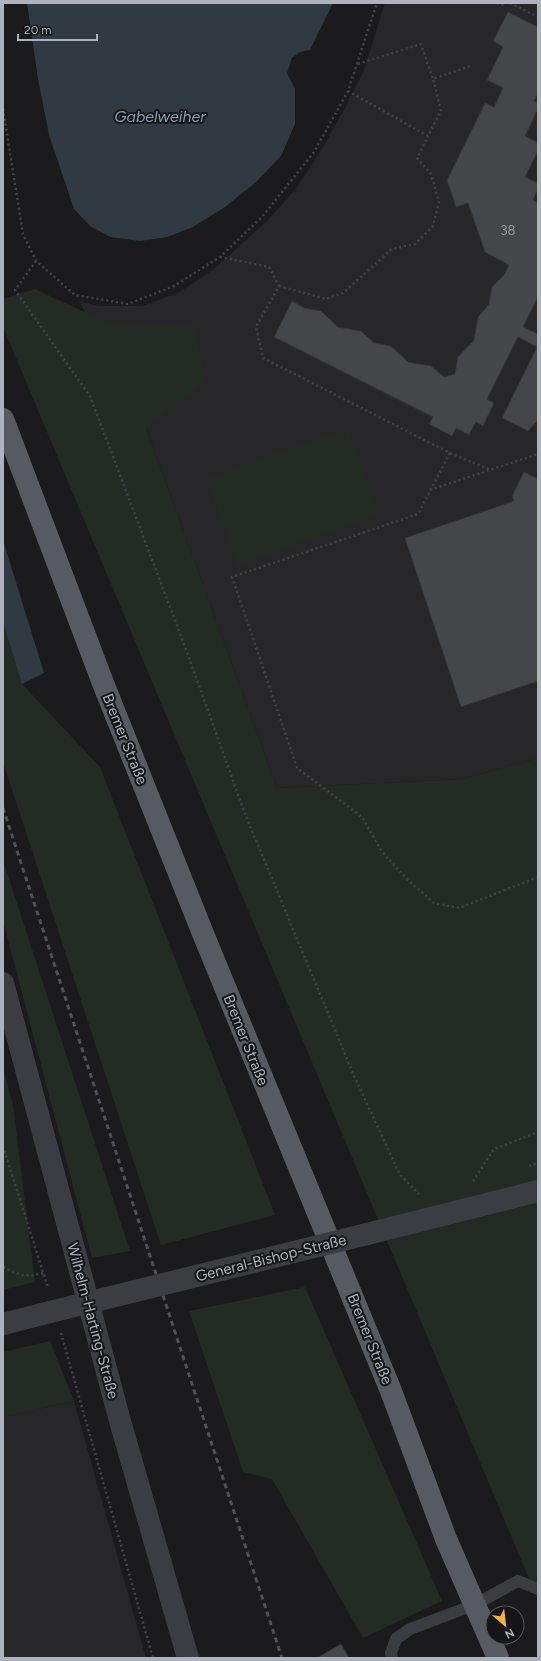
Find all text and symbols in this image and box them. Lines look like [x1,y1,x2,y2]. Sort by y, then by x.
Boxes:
scale bar [18,16,97,42]
text: 20 m [24,23,52,37]
water label: Gabelweiher [114,107,206,126]
house number: 38 [500,223,516,238]
street label: Bremer Straße [99,691,151,787]
street label: Bremer Straße [220,992,272,1088]
street label: General-Bishop-Straße [194,1231,348,1285]
street label: Wilhelm-Harting-Straße [63,1241,123,1401]
street label: Bremer Straße [344,1291,396,1387]
north arrow [485,1605,525,1645]
text: N [503,1626,516,1641]

